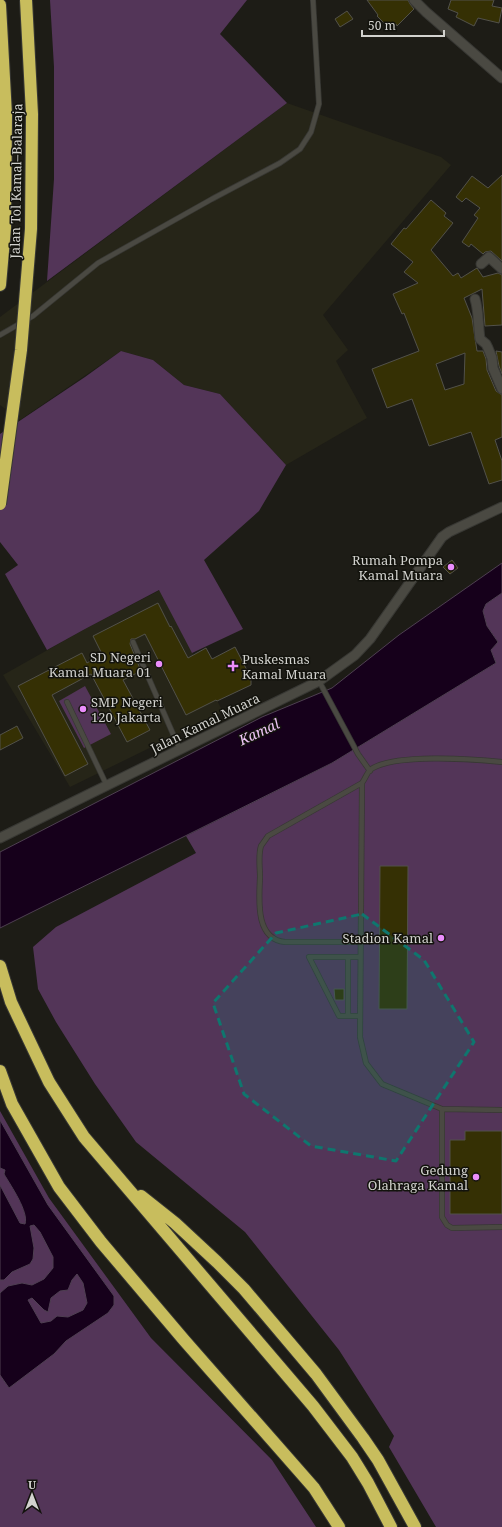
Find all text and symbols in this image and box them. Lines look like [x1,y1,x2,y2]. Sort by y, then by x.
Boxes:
scale bar [362,12,444,38]
text: 50 m [368,17,396,34]
street label: Jalan Tol Kamal–Balaraja [6,103,26,260]
place label: Rumah Pompa Kamal Muara [352,551,443,584]
marker: Rumah Pompa Kamal Muara [446,562,456,572]
place label: SD Negeri Kamal Muara 01 [49,648,151,681]
place label: Puskesmas Kamal Muara [242,650,326,683]
marker: SD Negeri Kamal Muara 01 [154,659,164,669]
marker: Puskesmas Kamal Muara [227,660,239,672]
street label: Jalan Kamal Muara [148,690,262,756]
place label: SMP Negeri 120 Jakarta [91,693,163,726]
marker: SMP Negeri 120 Jakarta [78,704,88,714]
water label: Kamal [236,715,282,749]
place label: Stadion Kamal [343,929,433,947]
marker: Stadion Kamal [436,933,446,943]
place label: Gedung Olahraga Kamal [368,1161,468,1194]
marker: Gedung Olahraga Kamal [471,1172,481,1182]
north arrow [12,1475,52,1515]
text: U [28,1477,37,1492]

